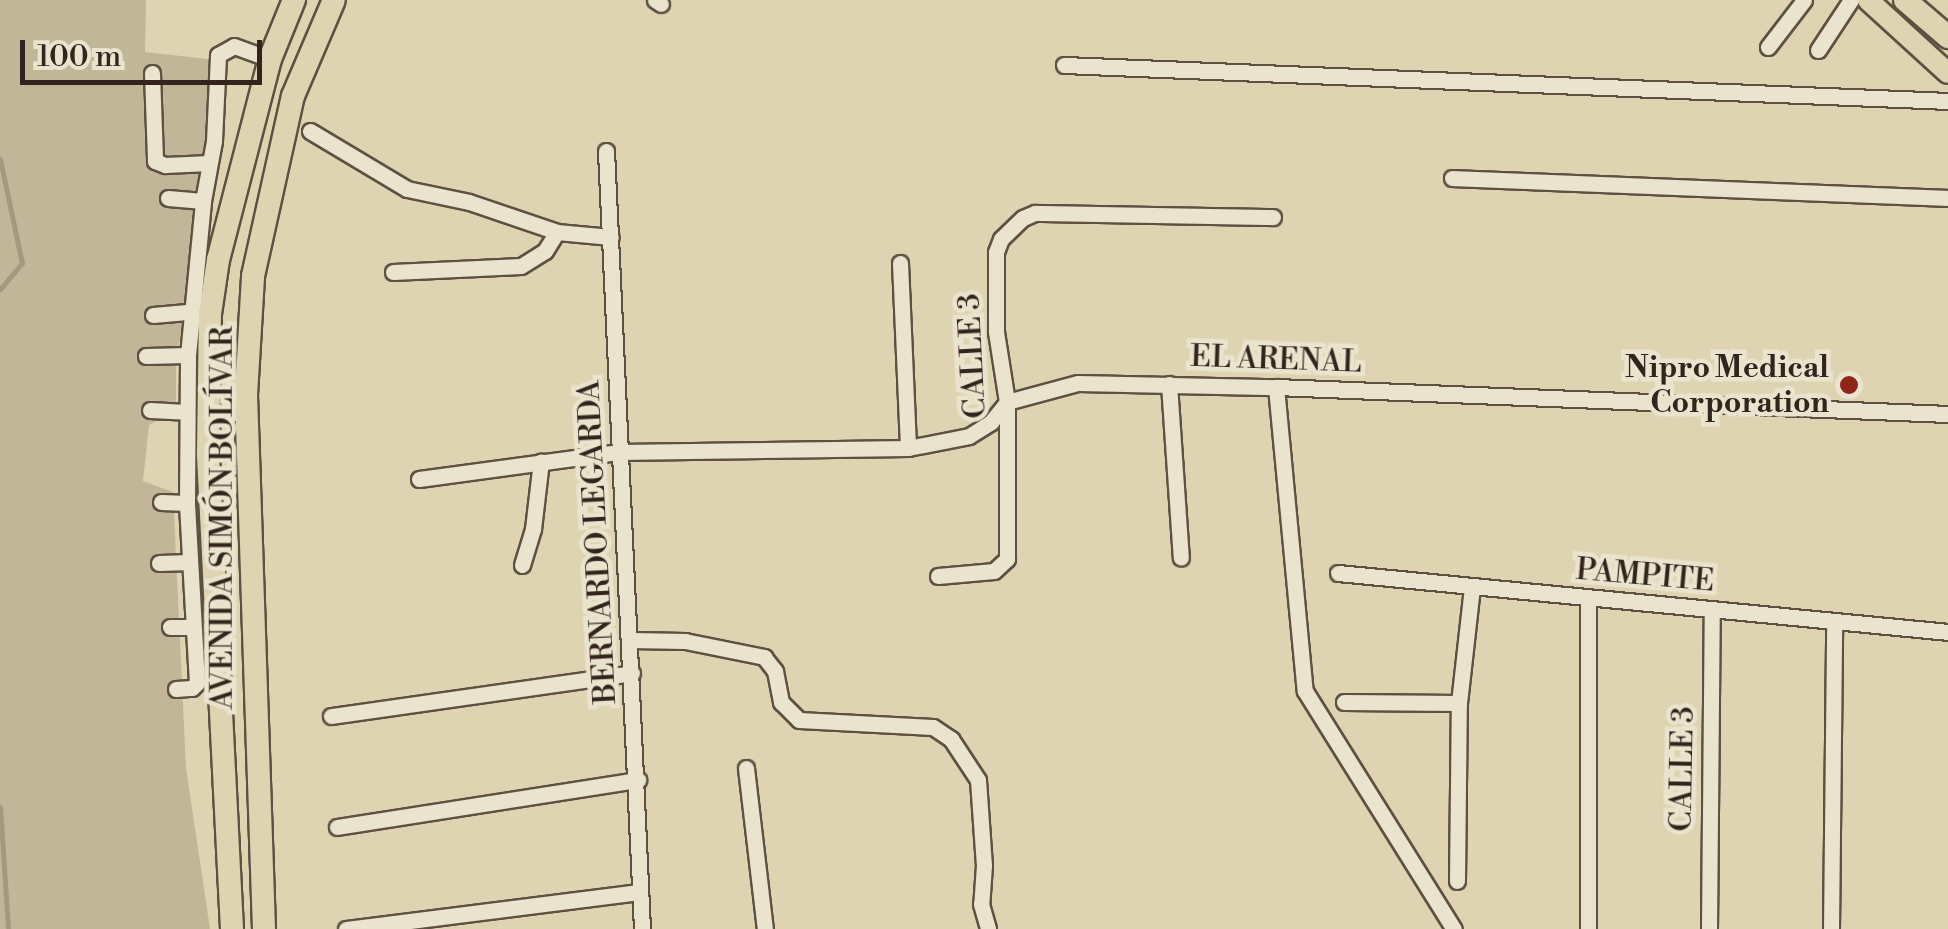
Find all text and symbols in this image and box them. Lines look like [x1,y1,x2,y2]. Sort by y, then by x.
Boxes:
scale bar [25,20,268,82]
text: 100 m [37,38,121,76]
street label: CALLE 3 [952,293,994,419]
street label: AVENIDA SIMÓN BOLÍVAR [205,327,241,709]
street label: EL ARENAL [1190,339,1362,381]
place label: Nipro Medical Corporation [1625,350,1829,420]
marker: Nipro Medical Corporation [1838,374,1860,396]
street label: BERNARDO LEGARDA [572,379,624,705]
street label: PAMPITE [1574,552,1716,600]
street label: CALLE 3 [1664,706,1702,832]

